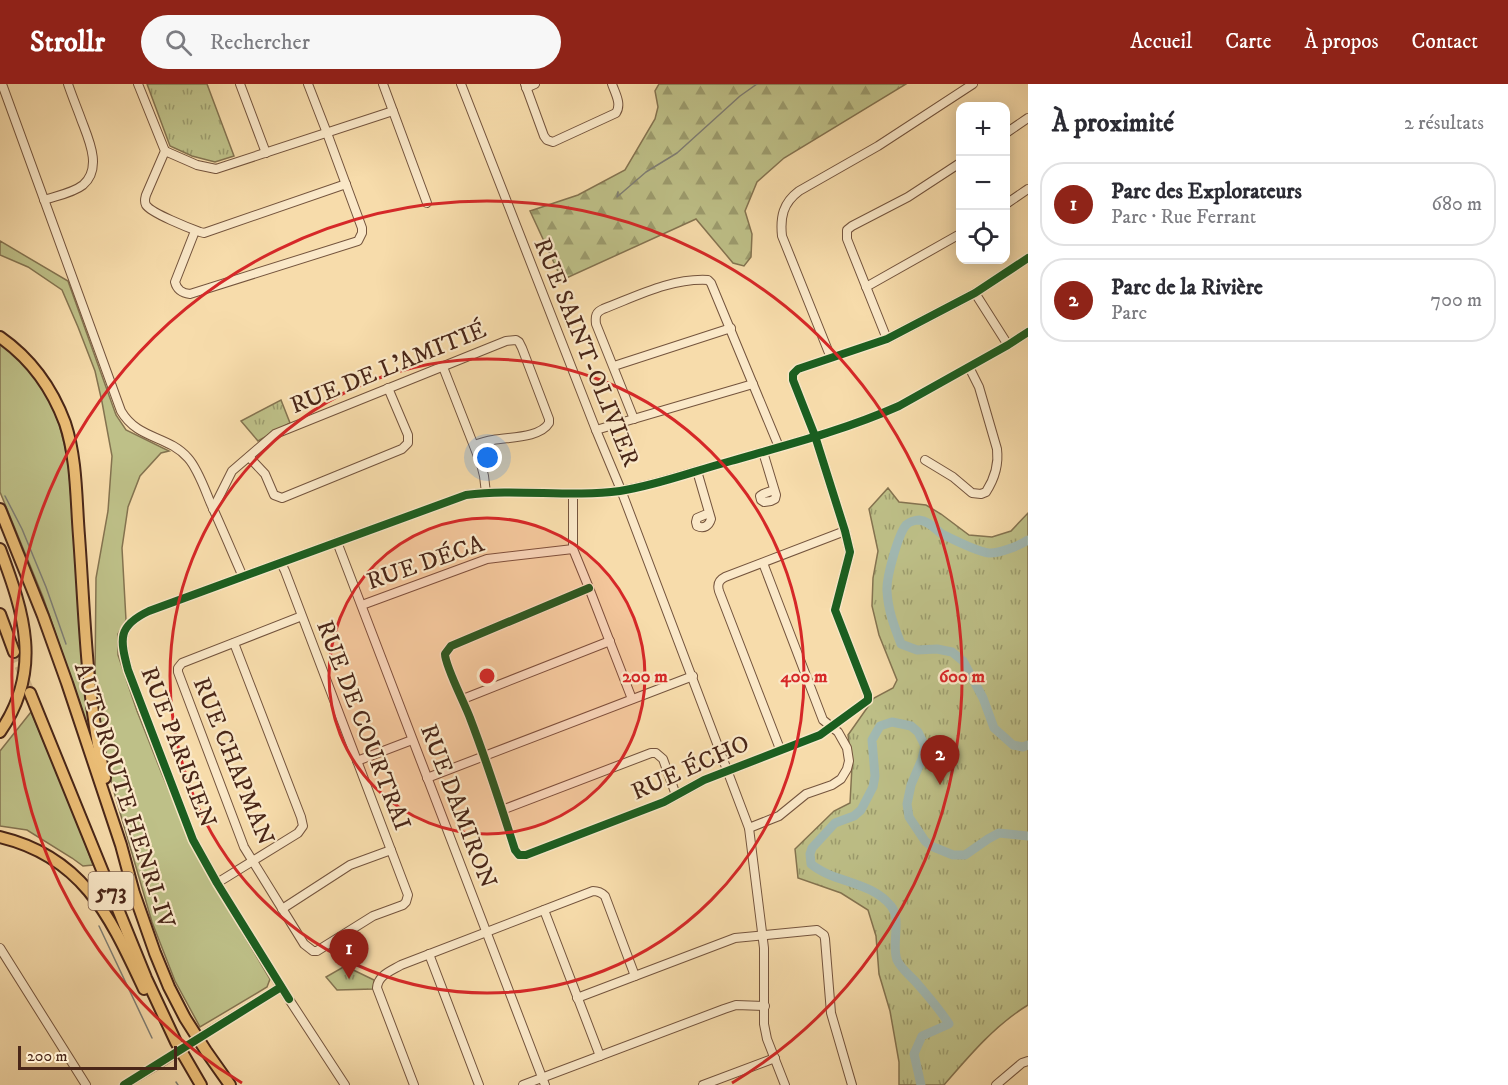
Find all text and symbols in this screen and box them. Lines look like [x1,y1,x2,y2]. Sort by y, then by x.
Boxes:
search box [141,15,561,69]
text: Strollr [30,25,105,60]
icon: search [162,26,195,59]
text: Rechercher [210,29,310,56]
text: Accueil [1130,29,1192,55]
text: Carte [1225,29,1271,55]
text: À propos [1304,29,1379,55]
text: Contact [1412,29,1478,55]
map controls [956,102,1010,264]
button: + [956,102,1010,156]
text: À proximité [1052,107,1174,140]
text: 2 résultats [1404,111,1484,136]
button: − [956,156,1010,210]
text: Parc des Explorateurs [1111,178,1302,205]
text: 1 [1070,192,1077,217]
text: 680 m [1432,192,1482,217]
text: Parc · Rue Ferrant [1111,205,1256,230]
button: locate [956,210,1010,264]
street label: RUE SAINT-OLIVIER [527,234,646,471]
text: Parc de la Rivière [1111,274,1263,301]
text: 2 [1069,288,1078,313]
text: 700 m [1431,288,1482,313]
text: Parc [1111,301,1147,326]
street label: RUE DE L'AMITIÉ [286,315,491,421]
your location [473,443,502,472]
street label: RUE DÉCA [363,529,489,597]
street label: RUE DE COURTRAI [309,616,417,835]
street label: AUTOROUTE HENRI-IV [67,659,181,933]
street label: RUE PARISIEN [134,663,223,832]
centre of rings [477,666,497,686]
text: 200 m [622,666,668,688]
text: 400 m [779,666,828,688]
text: 600 m [939,666,986,688]
street label: RUE CHAPMAN [186,673,280,850]
street label: RUE DAMIRON [413,720,503,893]
street label: RUE ÉCHO [627,729,754,807]
pin: 2 [920,736,960,785]
road number: 573 [88,872,134,910]
pin: 1 [330,930,368,979]
scale bar [18,1043,177,1070]
text: 200 m [27,1046,68,1066]

